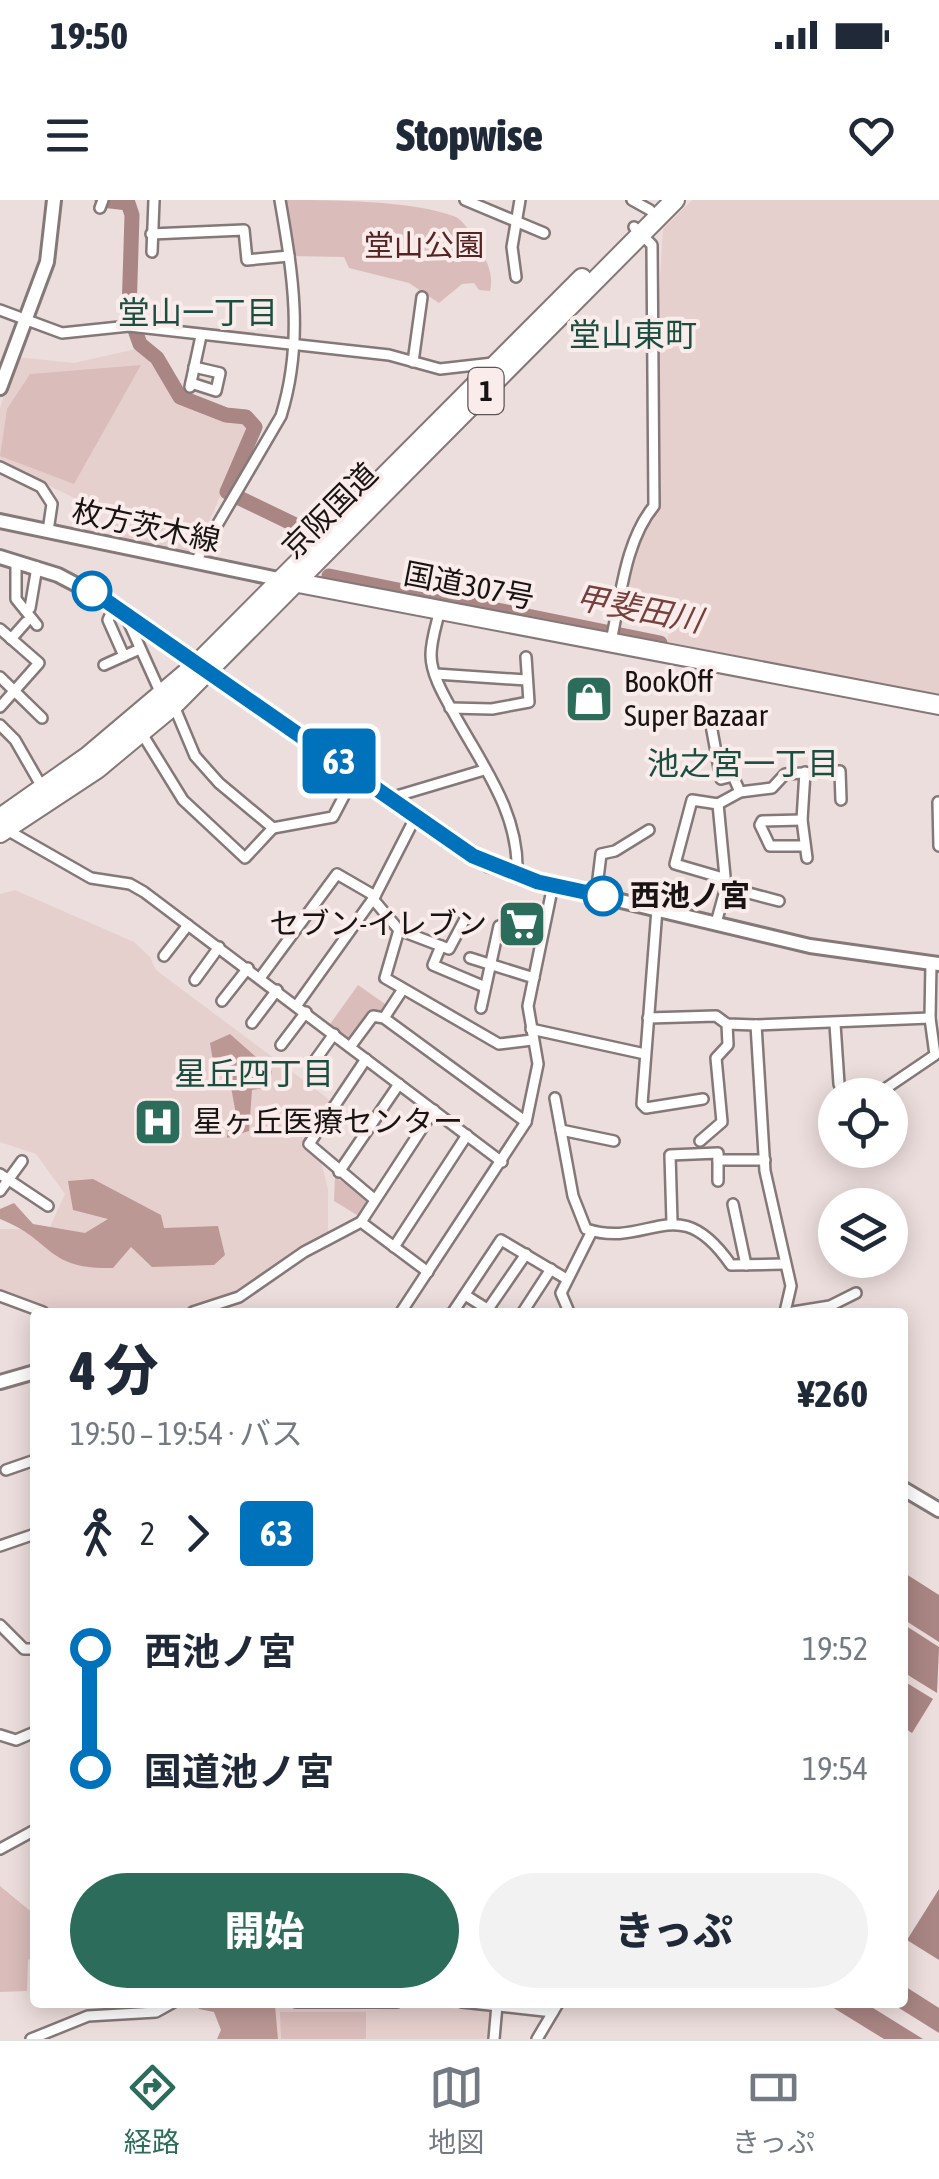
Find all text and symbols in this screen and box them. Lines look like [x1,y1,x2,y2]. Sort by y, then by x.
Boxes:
text: 19:50 [50,14,128,57]
icon: menu [40,108,95,163]
icon: heart [844,108,899,163]
text: Stopwise [396,109,543,161]
park label: 堂山公園 [364,228,484,262]
district label: 堂山一丁目 [118,294,278,331]
district label: 堂山東町 [569,316,697,353]
road number: 1 [468,368,504,414]
street label: 京阪国道 [275,456,384,565]
street label: 枚方茨木線 [69,493,223,557]
street label: 国道307号 [401,556,537,614]
unlabelled marker [73,572,111,610]
water label: 甲斐田川 [573,578,708,639]
place label: BookOff Super Bazaar [624,664,769,732]
shop icon: BookOff Super Bazaar [563,673,615,725]
line badge: 63 [294,728,384,794]
text: 63 [323,741,355,781]
district label: 池之宮一丁目 [647,745,839,782]
marker: 西池ノ宮 [584,877,622,915]
place label: 西池ノ宮 [630,878,750,912]
supermarket icon: セブン-イレブン [496,898,548,950]
place label: セブン-イレブン [270,906,487,940]
district label: 星丘四丁目 [174,1055,334,1092]
map controls [818,1078,908,1278]
button: locate [818,1078,908,1168]
hospital icon: 星ヶ丘医療センター [132,1096,184,1148]
place label: 星ヶ丘医療センター [193,1104,463,1138]
button: layers [818,1188,908,1278]
text: 4 分 [70,1339,158,1402]
text: ¥260 [798,1372,868,1415]
text: 19:50 – 19:54 · バス [70,1415,303,1452]
icon: walk [70,1506,125,1561]
icon: forward [170,1506,225,1561]
text: 63 [260,1513,293,1553]
text: 2 [140,1515,155,1552]
text: 西池ノ宮 [144,1630,296,1673]
text: 19:52 [802,1630,868,1667]
text: 国道池ノ宮 [144,1750,334,1793]
text: 19:54 [802,1750,868,1787]
button: 開始 [70,1873,459,1988]
button: きっぷ [479,1873,868,1988]
tab: 経路 [124,2060,180,2160]
tab: 地図 [428,2060,484,2160]
tab: きっぷ [732,2060,815,2160]

